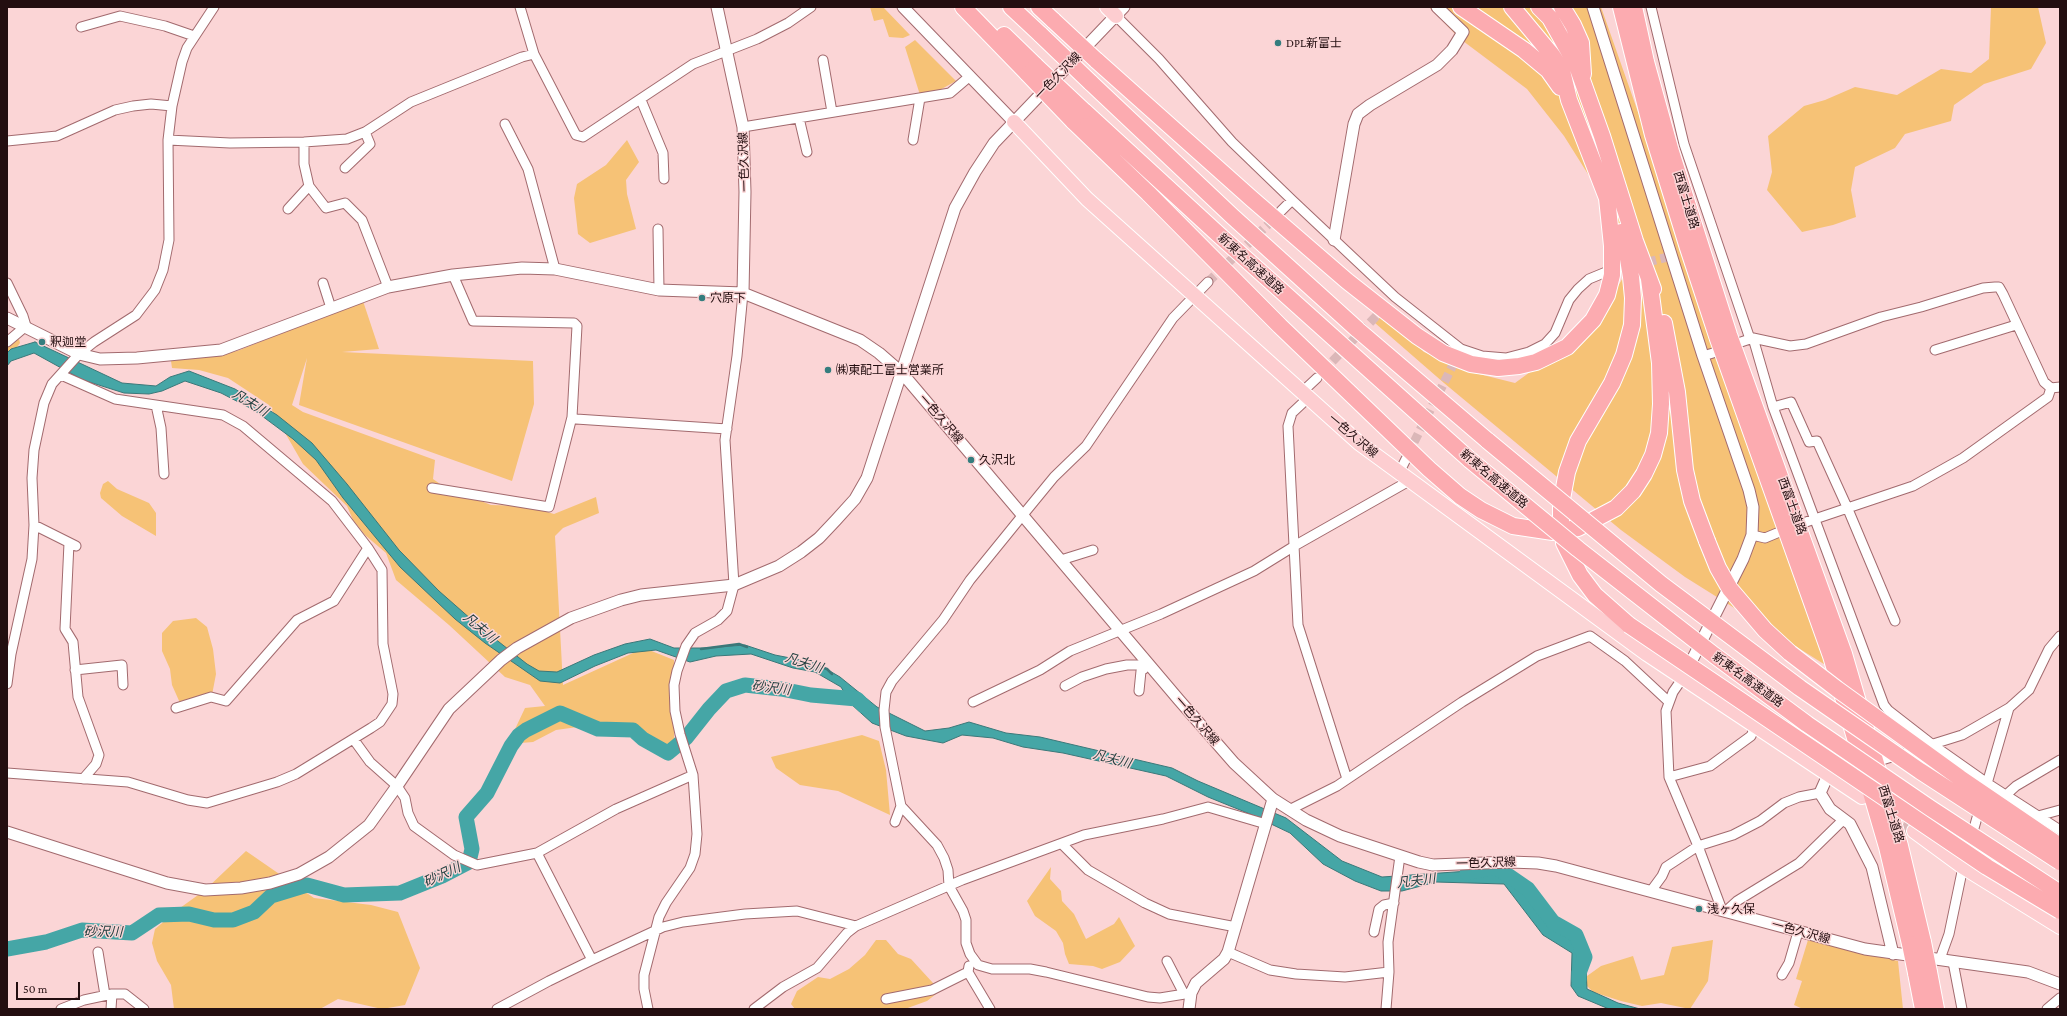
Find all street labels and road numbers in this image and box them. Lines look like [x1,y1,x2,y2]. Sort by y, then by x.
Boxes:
street label: 一色久沢線 [1032,49,1084,103]
street label: 一色久沢線 [736,132,752,192]
street label: 西富士道路 [1670,169,1702,231]
street label: 新東名高速道路 [1215,231,1287,297]
street label: 一色久沢線 [916,392,966,446]
street label: 一色久沢線 [1325,411,1381,461]
street label: 新東名高速道路 [1457,446,1531,512]
street label: 西富士道路 [1775,475,1809,537]
street label: 新東名高速道路 [1710,649,1786,711]
street label: 一色久沢線 [1172,694,1222,748]
street label: 西富士道路 [1875,783,1907,845]
street label: 一色久沢線 [1456,855,1516,871]
street label: 一色久沢線 [1770,917,1832,947]

